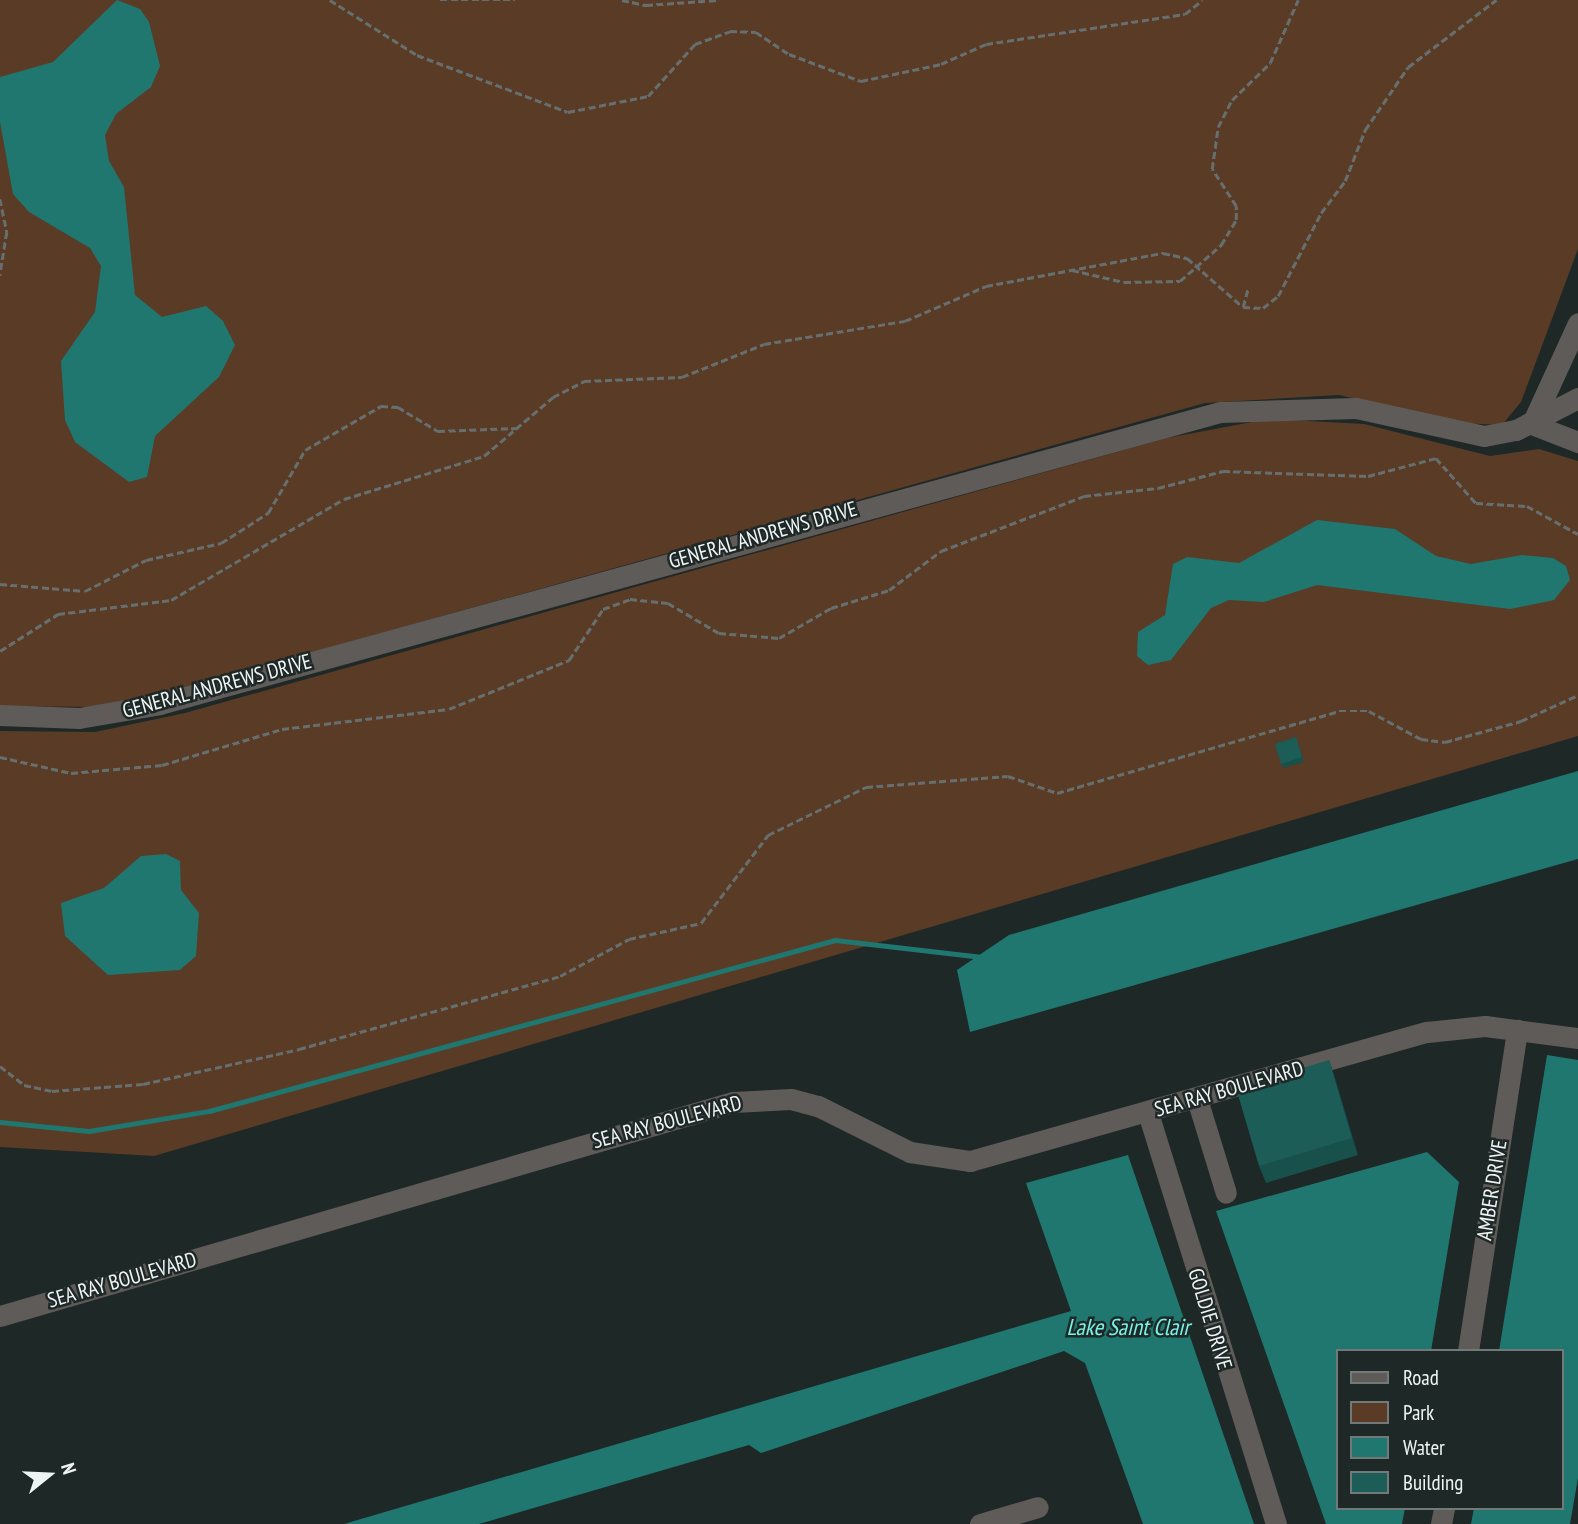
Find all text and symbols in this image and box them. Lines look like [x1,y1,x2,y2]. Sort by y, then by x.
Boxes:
street label: GENERAL ANDREWS DRIVE [665,496,861,574]
street label: GENERAL ANDREWS DRIVE [119,648,315,724]
street label: SEA RAY BOULEVARD [1151,1056,1307,1122]
street label: SEA RAY BOULEVARD [589,1090,745,1154]
street label: AMBER DRIVE [1472,1138,1512,1242]
street label: SEA RAY BOULEVARD [44,1247,200,1313]
street label: GOLDIE DRIVE [1183,1265,1237,1373]
water label: Lake Saint Clair [1066,1313,1190,1341]
legend [1336,1349,1564,1510]
text: Road [1403,1364,1439,1391]
text: Park [1403,1399,1434,1426]
text: Water [1403,1434,1445,1461]
north arrow [14,1440,84,1510]
text: N [56,1460,82,1477]
text: Building [1403,1469,1463,1496]

